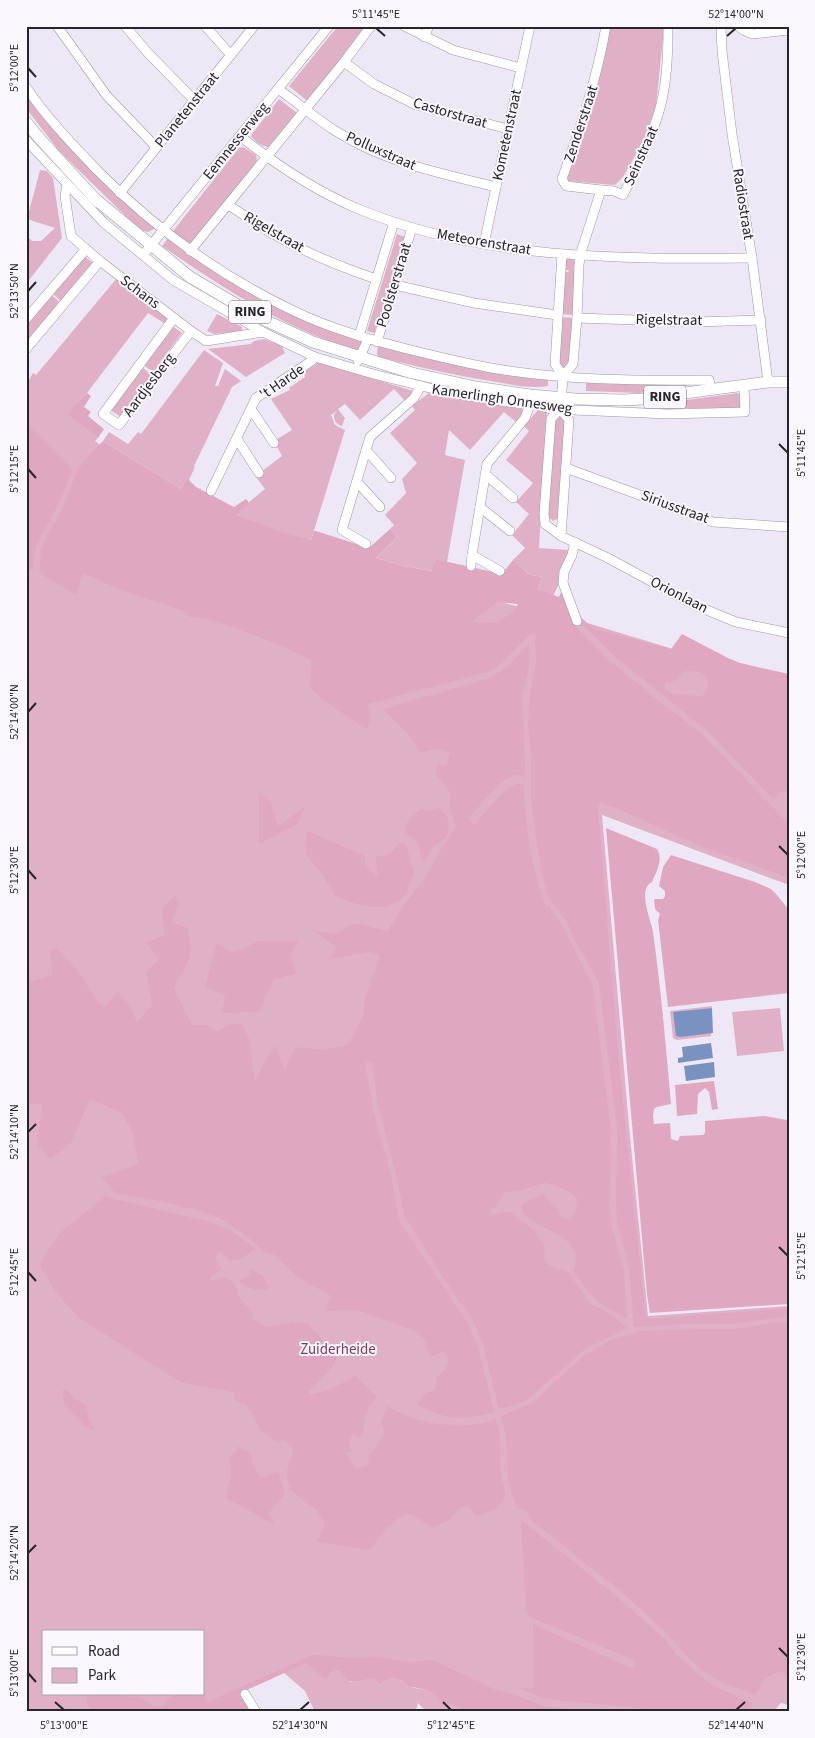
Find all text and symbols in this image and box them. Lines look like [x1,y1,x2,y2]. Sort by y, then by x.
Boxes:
text: 5°11'45"E [352,6,400,23]
text: 52°14'00"N [708,6,764,23]
text: 5°12'00"E [6,44,23,92]
street label: Planetenstraat [150,68,224,152]
street label: Zenderstraat [559,83,603,165]
street label: Kometenstraat [487,87,527,183]
street label: Castorstraat [411,92,489,134]
street label: Eemnesserweg [198,97,274,184]
street label: Seinstraat [619,123,663,189]
street label: Polluxstraat [343,126,419,176]
street label: Radiostraat [727,167,759,241]
street label: Rigelstraat [240,206,308,258]
street label: Meteorenstraat [435,223,533,261]
street label: Poolsterstraat [371,240,417,330]
text: 52°13'50"N [6,263,23,319]
street label: Schans [116,270,164,314]
road number: RING [229,300,271,324]
street label: Rigelstraat [635,309,703,331]
street label: Aardjesberg [118,348,180,421]
street label: 't Harde [256,359,308,405]
street label: Kamerlingh Onnesweg [431,379,574,419]
road number: RING [644,386,686,408]
text: 5°11'45"E [793,429,810,477]
text: 5°12'15"E [6,445,23,493]
street label: Siriusstraat [638,485,712,529]
street label: Orionlaan [646,571,712,619]
text: 52°14'00"N [6,684,23,740]
text: 5°12'00"E [793,831,810,879]
text: 5°12'30"E [6,846,23,894]
text: 52°14'10"N [6,1104,23,1160]
text: 5°12'15"E [793,1232,810,1280]
text: 5°12'45"E [6,1248,23,1296]
park label: Zuiderheide [300,1339,376,1360]
text: 52°14'20"N [6,1525,23,1581]
legend [42,1630,205,1696]
text: 5°12'30"E [793,1633,810,1681]
text: Road [88,1641,120,1662]
text: 5°13'00"E [6,1649,23,1697]
text: Park [88,1665,117,1686]
text: 5°13'00"E [40,1717,88,1734]
text: 52°14'30"N [272,1717,328,1734]
text: 5°12'45"E [427,1717,475,1734]
text: 52°14'40"N [708,1717,764,1734]

